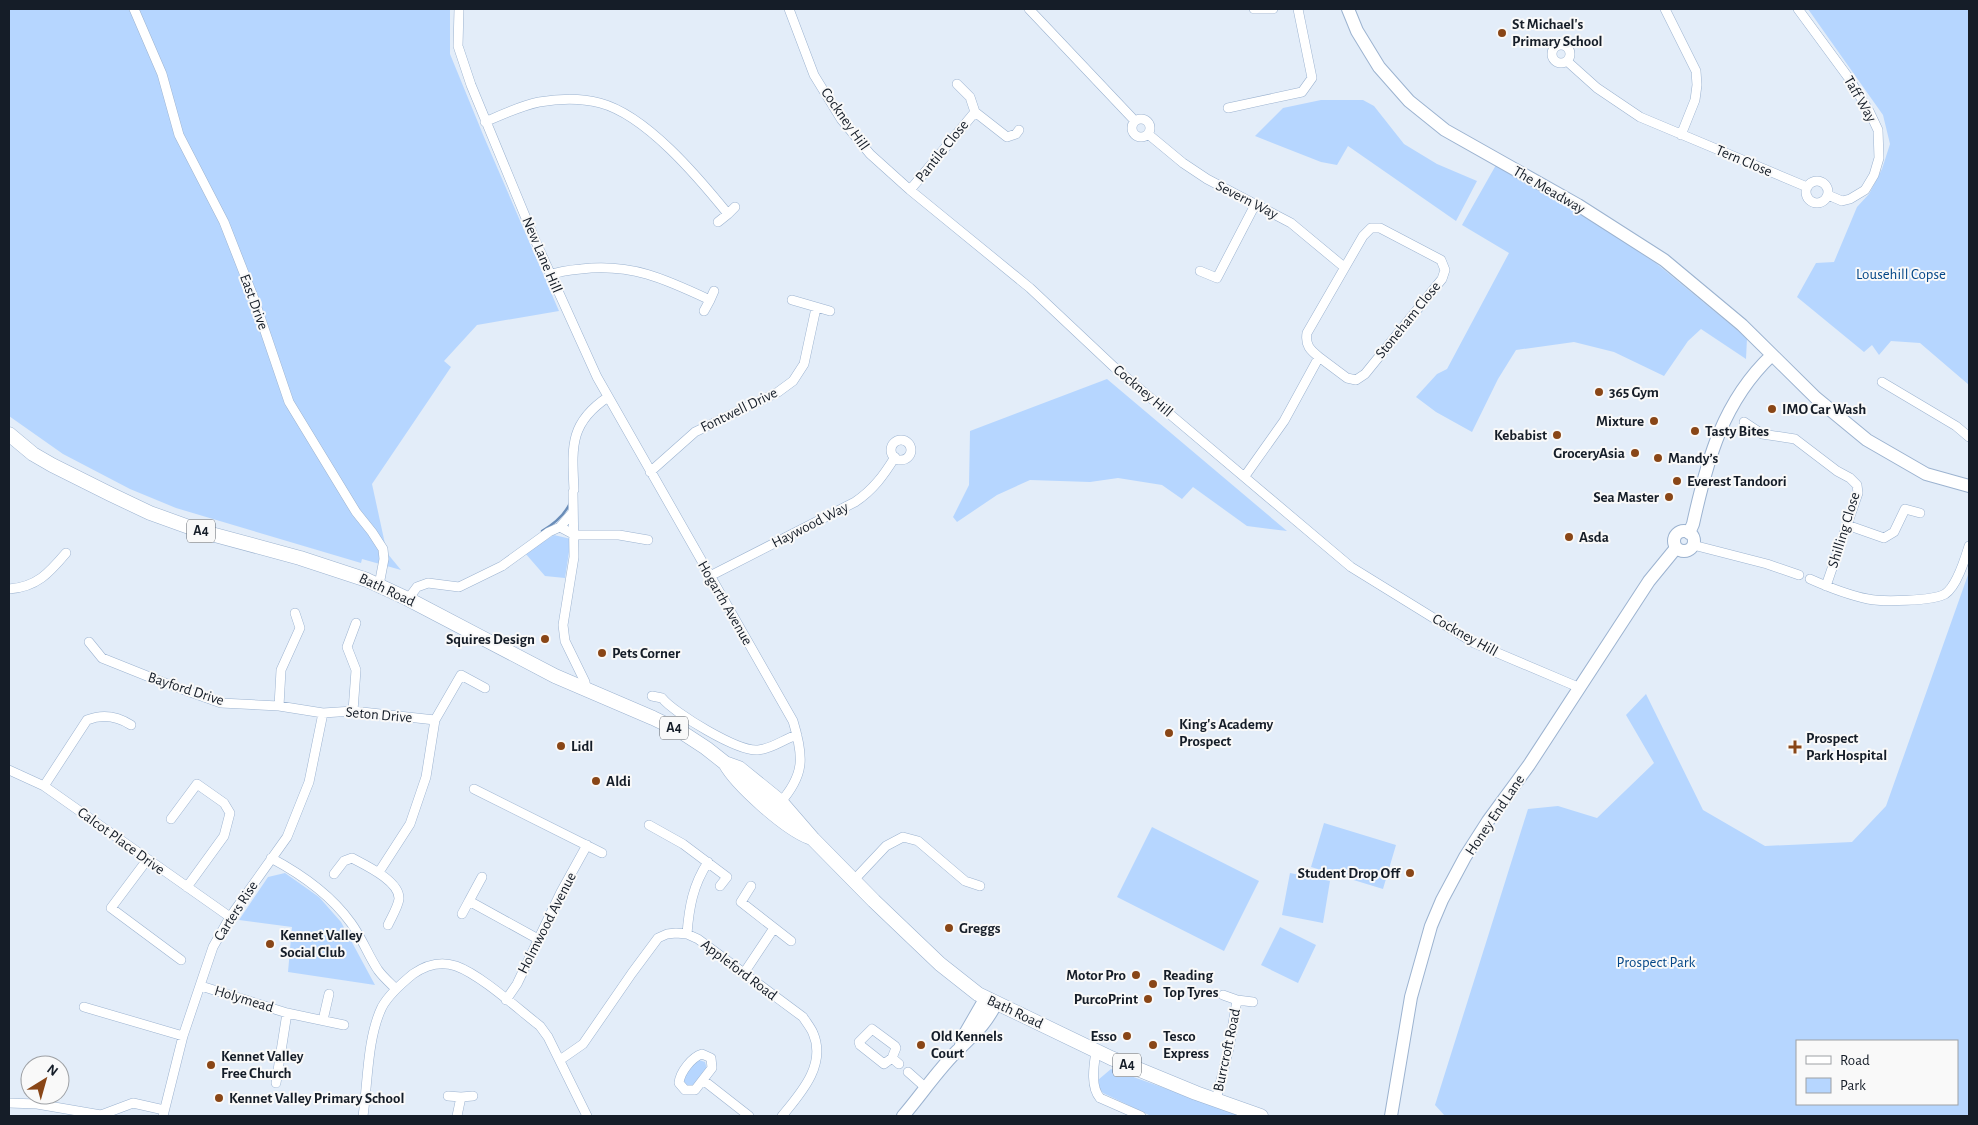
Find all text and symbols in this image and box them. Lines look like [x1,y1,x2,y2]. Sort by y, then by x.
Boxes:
place label: St Michael's Primary School [1512,17,1603,49]
marker: St Michael's Primary School [1496,27,1508,39]
street label: Taff Way [1841,73,1879,125]
street label: Cockney Hill [818,85,872,153]
street label: Pantile Close [913,117,971,185]
street label: Tern Close [1714,142,1774,180]
street label: The Meadway [1510,163,1588,217]
street label: Severn Way [1214,178,1281,222]
street label: New Lane Hill [519,215,565,295]
park label: Lousehill Copse [1856,267,1946,282]
street label: East Drive [237,272,271,332]
street label: Stoneham Close [1373,279,1443,361]
street label: Cockney Hill [1110,362,1176,420]
street label: Fontwell Drive [698,385,780,435]
place label: 365 Gym [1609,385,1659,400]
marker: 365 Gym [1593,386,1605,398]
place label: IMO Car Wash [1782,402,1866,417]
marker: IMO Car Wash [1766,403,1778,415]
place label: Mixture [1596,414,1644,429]
marker: Mixture [1648,415,1660,427]
place label: Tasty Bites [1705,424,1769,439]
marker: Tasty Bites [1689,425,1701,437]
place label: Kebabist [1494,428,1547,443]
marker: Kebabist [1551,429,1563,441]
place label: GroceryAsia [1553,446,1625,461]
marker: GroceryAsia [1629,447,1641,459]
place label: Mandy’s [1668,451,1718,466]
marker: Mandy’s [1652,452,1664,464]
place label: Everest Tandoori [1687,474,1787,489]
marker: Everest Tandoori [1671,475,1683,487]
place label: Sea Master [1593,490,1660,505]
street label: Shilling Close [1825,490,1863,570]
marker: Sea Master [1663,491,1675,503]
street label: Haywood Way [769,499,851,551]
road number: A4 [187,520,215,542]
place label: Asda [1579,530,1609,545]
marker: Asda [1563,531,1575,543]
street label: Hogarth Avenue [695,558,755,648]
street label: Bath Road [357,571,418,610]
street label: Cockney Hill [1430,611,1500,659]
place label: Squires Design [446,632,535,647]
marker: Squires Design [539,633,551,645]
place label: Pets Corner [612,646,681,661]
marker: Pets Corner [596,647,608,659]
street label: Bayford Drive [146,670,226,708]
street label: Seton Drive [345,705,413,725]
road number: A4 [660,716,688,740]
place label: King's Academy Prospect [1179,717,1274,749]
marker: King's Academy Prospect [1163,727,1175,739]
place label: Prospect Park Hospital [1806,731,1887,763]
place label: Lidl [571,739,593,754]
marker: Lidl [555,740,567,752]
marker: Prospect Park Hospital [1788,740,1802,754]
street label: Honey End Lane [1463,772,1527,858]
place label: Aldi [606,774,631,789]
marker: Aldi [590,775,602,787]
street label: Calcot Place Drive [75,804,167,878]
place label: Student Drop Off [1298,866,1401,881]
marker: Student Drop Off [1404,867,1416,879]
street label: Holmwood Avenue [515,870,579,976]
street label: Carters Rise [211,878,261,944]
place label: Greggs [959,921,1001,936]
marker: Greggs [943,922,955,934]
place label: Kennet Valley Social Club [280,928,363,960]
street label: Appleford Road [698,937,780,1003]
marker: Kennet Valley Social Club [264,938,276,950]
park label: Prospect Park [1617,955,1696,970]
place label: Motor Pro [1066,968,1126,983]
place label: Reading Top Tyres [1163,968,1219,1000]
marker: Motor Pro [1130,969,1142,981]
marker: Reading Top Tyres [1147,978,1159,990]
street label: Holymead [213,983,276,1015]
place label: PurcoPrint [1074,992,1138,1007]
street label: Bath Road [985,993,1046,1032]
marker: PurcoPrint [1142,993,1154,1005]
street label: Burrcroft Road [1211,1007,1243,1093]
place label: Old Kennels Court [931,1029,1003,1061]
place label: Esso [1090,1029,1117,1044]
place label: Tesco Express [1163,1029,1209,1061]
marker: Esso [1121,1030,1133,1042]
marker: Old Kennels Court [915,1039,927,1051]
marker: Tesco Express [1147,1039,1159,1051]
legend [1796,1040,1958,1105]
place label: Kennet Valley Free Church [221,1049,304,1081]
text: Road [1840,1053,1870,1068]
road number: A4 [1113,1054,1141,1076]
north arrow [20,1055,70,1105]
marker: Kennet Valley Free Church [205,1059,217,1071]
text: N [44,1062,60,1079]
text: Park [1840,1078,1866,1093]
place label: Kennet Valley Primary School [229,1091,404,1106]
marker: Kennet Valley Primary School [213,1092,225,1104]

